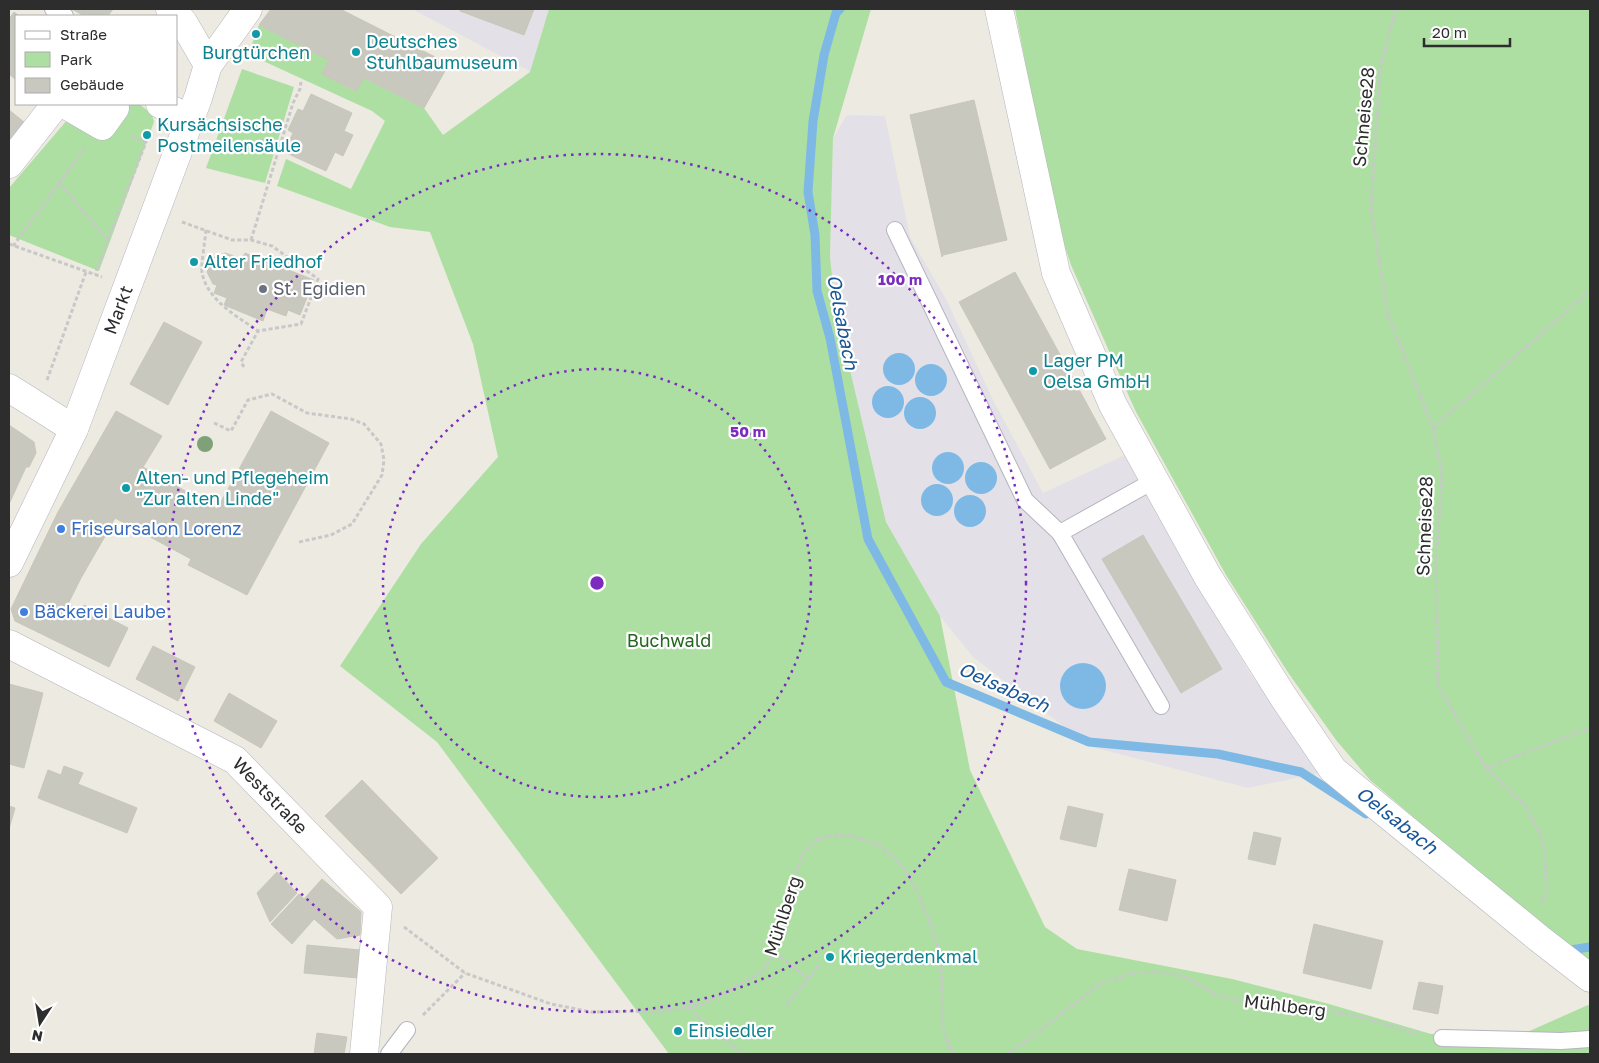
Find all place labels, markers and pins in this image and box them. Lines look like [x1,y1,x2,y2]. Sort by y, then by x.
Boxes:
marker: Burgtürchen [250,28,262,40]
place label: Deutsches Stuhlbaumuseum [366,30,518,73]
place label: Burgtürchen [202,41,310,63]
marker: Deutsches Stuhlbaumuseum [350,46,362,58]
place label: Kursächsische Postmeilensäule [157,113,301,156]
marker: Kursächsische Postmeilensäule [141,129,153,141]
place label: Alter Friedhof [204,250,323,272]
marker: Alter Friedhof [188,256,200,268]
place label: St. Egidien [273,277,366,299]
marker: St. Egidien [257,283,269,295]
place label: Lager PM Oelsa GmbH [1043,349,1150,392]
marker: Lager PM Oelsa GmbH [1027,365,1039,377]
place label: Alten- und Pflegeheim "Zur alten Linde" [136,466,329,509]
marker: Alten- und Pflegeheim "Zur alten Linde" [120,482,132,494]
place label: Friseursalon Lorenz [71,517,242,539]
marker: Friseursalon Lorenz [55,523,67,535]
centre of rings [588,574,606,592]
place label: Bäckerei Laube [34,600,166,622]
marker: Bäckerei Laube [18,606,30,618]
place label: Kriegerdenkmal [840,945,978,967]
marker: Kriegerdenkmal [824,951,836,963]
place label: Einsiedler [688,1019,774,1041]
marker: Einsiedler [672,1025,684,1037]

